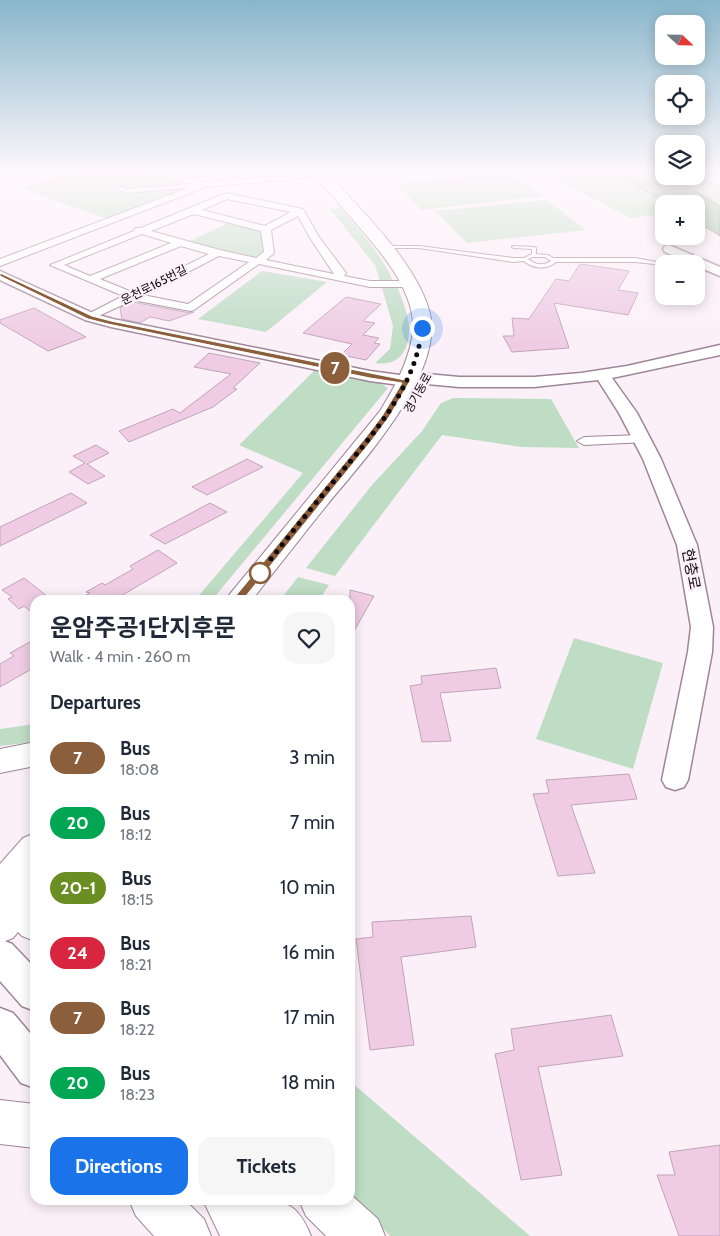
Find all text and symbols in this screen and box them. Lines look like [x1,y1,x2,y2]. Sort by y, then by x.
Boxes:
north arrow [655,15,705,65]
map controls [655,15,705,305]
button: locate [655,75,705,125]
button: layers [655,135,705,185]
button: + [655,195,705,245]
button: − [655,255,705,305]
street label: 운천로165번길 [118,261,189,308]
your location [410,316,435,341]
line badge: 7 [319,352,351,384]
text: 7 [330,357,340,379]
street label: 경기동로 [400,370,435,416]
street label: 현충로 [678,547,704,591]
unlabelled marker [249,562,271,584]
button: heart [283,612,335,664]
text: 운암주공1단지후문 [50,613,236,642]
text: Walk · 4 min · 260 m [50,647,191,666]
text: Departures [50,691,141,714]
text: Bus [120,737,150,760]
text: 3 min [289,746,335,769]
text: 7 [73,747,82,769]
text: 18:08 [120,760,159,779]
text: Bus [120,802,150,825]
text: 7 min [290,811,335,834]
text: 20 [66,812,89,834]
text: 18:12 [120,825,152,844]
text: Bus [121,867,151,890]
text: 10 min [280,876,335,899]
text: 20-1 [60,877,96,899]
text: 18:15 [121,890,153,909]
text: Bus [120,932,150,955]
text: 16 min [282,941,335,964]
text: 24 [67,942,88,964]
text: 18:21 [120,955,152,974]
text: Bus [120,997,150,1020]
text: 17 min [284,1006,335,1029]
text: 7 [73,1007,82,1029]
text: 18:22 [120,1020,155,1039]
text: Bus [120,1062,150,1085]
text: 18 min [282,1071,335,1094]
text: 20 [66,1072,89,1094]
text: 18:23 [120,1085,155,1104]
button: Directions [50,1137,188,1195]
button: Tickets [198,1137,335,1195]

